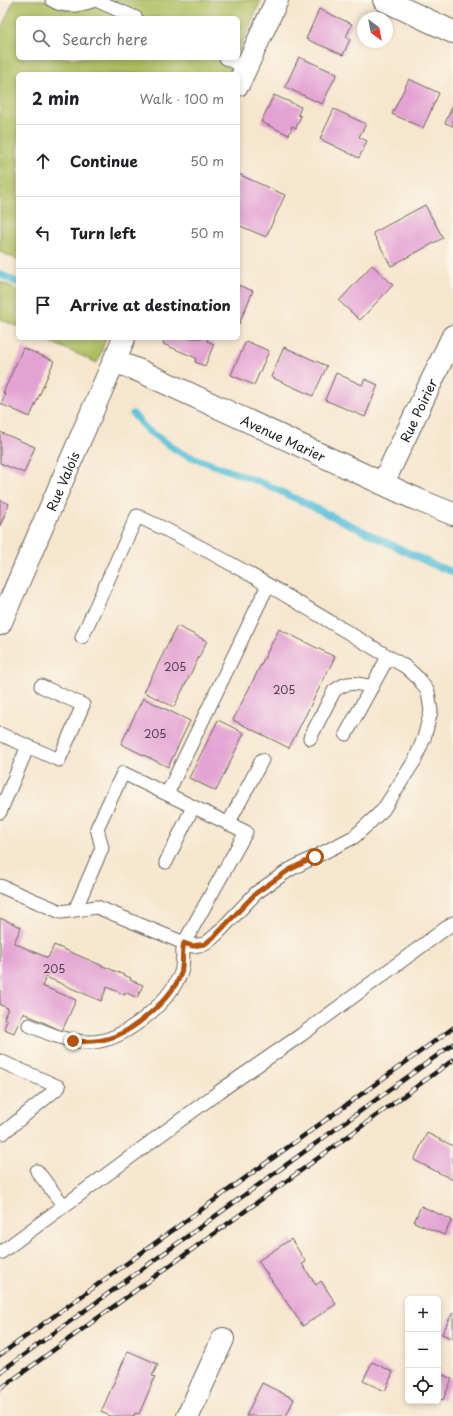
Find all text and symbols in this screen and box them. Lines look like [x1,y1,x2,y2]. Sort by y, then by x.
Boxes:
north arrow [357,12,393,48]
search box [16,16,240,60]
icon: search [30,27,52,49]
text: Search here [62,27,148,50]
text: 2 min [32,85,79,111]
text: Walk · 100 m [140,89,224,108]
text: Continue [70,149,138,172]
icon: ahead [32,150,54,172]
text: 50 m [190,151,224,170]
text: Turn left [70,221,136,244]
icon: left [32,222,54,244]
text: 50 m [190,223,224,242]
text: Arrive at destination [70,293,231,316]
icon: arrive [32,294,54,316]
street label: Rue Poirier [394,374,441,445]
street label: Avenue Marier [238,410,329,465]
street label: Rue Valois [41,448,83,514]
house number: 205 [164,658,186,675]
house number: 205 [273,681,295,698]
house number: 205 [144,725,166,742]
route start [306,848,324,866]
house number: 205 [43,960,65,977]
route end [64,1032,82,1050]
map controls [405,1296,441,1404]
button: + [405,1296,441,1332]
button: − [405,1332,441,1368]
button: locate [405,1368,441,1404]

